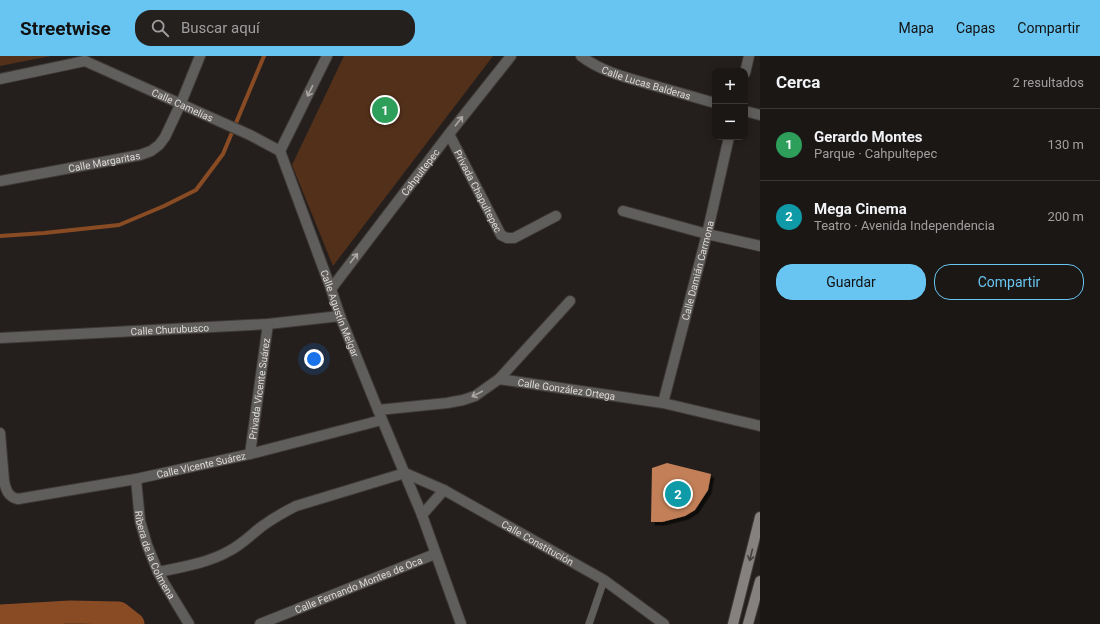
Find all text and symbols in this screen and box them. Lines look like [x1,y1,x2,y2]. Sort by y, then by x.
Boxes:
search box [135,10,415,46]
text: Streetwise [20,17,111,40]
icon: search [149,17,171,39]
text: Buscar aquí [181,19,260,37]
text: Mapa [899,20,934,36]
text: Capas [956,20,995,36]
text: Compartir [1017,20,1080,36]
street label: Calle Lucas Balderas [600,64,692,102]
map controls [712,68,748,140]
button: + [712,68,748,104]
text: Cerca [776,72,820,92]
text: 2 resultados [1012,75,1084,90]
one-way arrow [306,85,313,97]
street label: Calle Camelias [150,87,215,124]
pin: 1 [372,95,398,125]
button: − [712,104,748,140]
one-way arrow [455,116,464,127]
text: Gerardo Montes [814,128,923,146]
text: 1 [785,137,793,152]
text: 130 m [1047,137,1084,152]
text: Parque · Cahpultepec [814,146,937,161]
street label: Cahpultepec [399,147,442,198]
street label: Privada Chapultepec [452,148,504,234]
street label: Calle Margaritas [67,150,141,174]
text: Mega Cinema [814,200,907,218]
text: 2 [785,209,793,224]
text: 200 m [1047,209,1084,224]
text: Teatro · Avenida Independencia [814,218,995,233]
street label: Calle Damián Carmona [680,220,716,321]
one-way arrow [350,252,359,263]
button: Guardar [776,264,926,300]
button: Compartir [934,264,1084,300]
street label: Calle Agustín Melgar [318,268,361,359]
street label: Calle Churubusco [130,322,209,337]
street label: Privada Vicente Suárez [247,337,272,440]
your location [304,349,324,369]
street label: Calle González Ortega [517,377,616,402]
one-way arrow [471,391,483,398]
street label: Calle Vicente Suárez [156,450,247,480]
pin: 2 [665,479,691,509]
street label: Ribera de la Colmena [133,510,177,601]
street label: Calle Constitución [499,518,575,568]
one-way arrow [746,548,754,561]
street label: Calle Fernando Montes de Oca [293,555,424,616]

